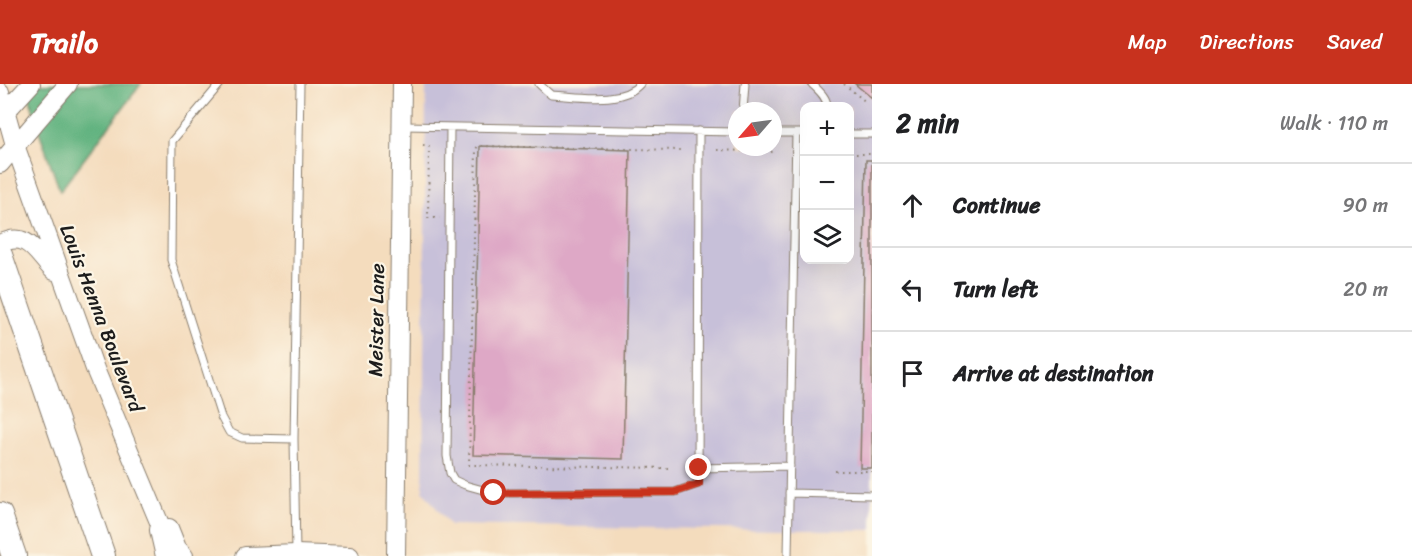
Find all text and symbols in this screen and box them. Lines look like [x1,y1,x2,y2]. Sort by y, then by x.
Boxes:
text: Trailo [30,18,98,67]
text: Map [1128,23,1166,61]
text: Directions [1199,23,1294,61]
text: Saved [1327,23,1382,61]
text: 2 min [896,100,959,146]
north arrow [728,102,782,156]
map controls [800,102,854,264]
button: + [800,102,854,156]
text: Walk · 110 m [1280,106,1388,141]
button: − [800,156,854,210]
text: Continue [953,186,1041,225]
text: 90 m [1343,188,1388,223]
icon: ahead [896,189,929,222]
button: layers [800,210,854,264]
street label: Louis Henna Boulevard [50,219,154,419]
street label: Meister Lane [358,263,395,377]
text: Turn left [953,270,1038,309]
text: 20 m [1343,272,1388,307]
icon: left [896,273,929,306]
text: Arrive at destination [953,354,1154,393]
icon: arrive [896,357,929,390]
route end [685,454,711,480]
route start [480,479,506,505]

